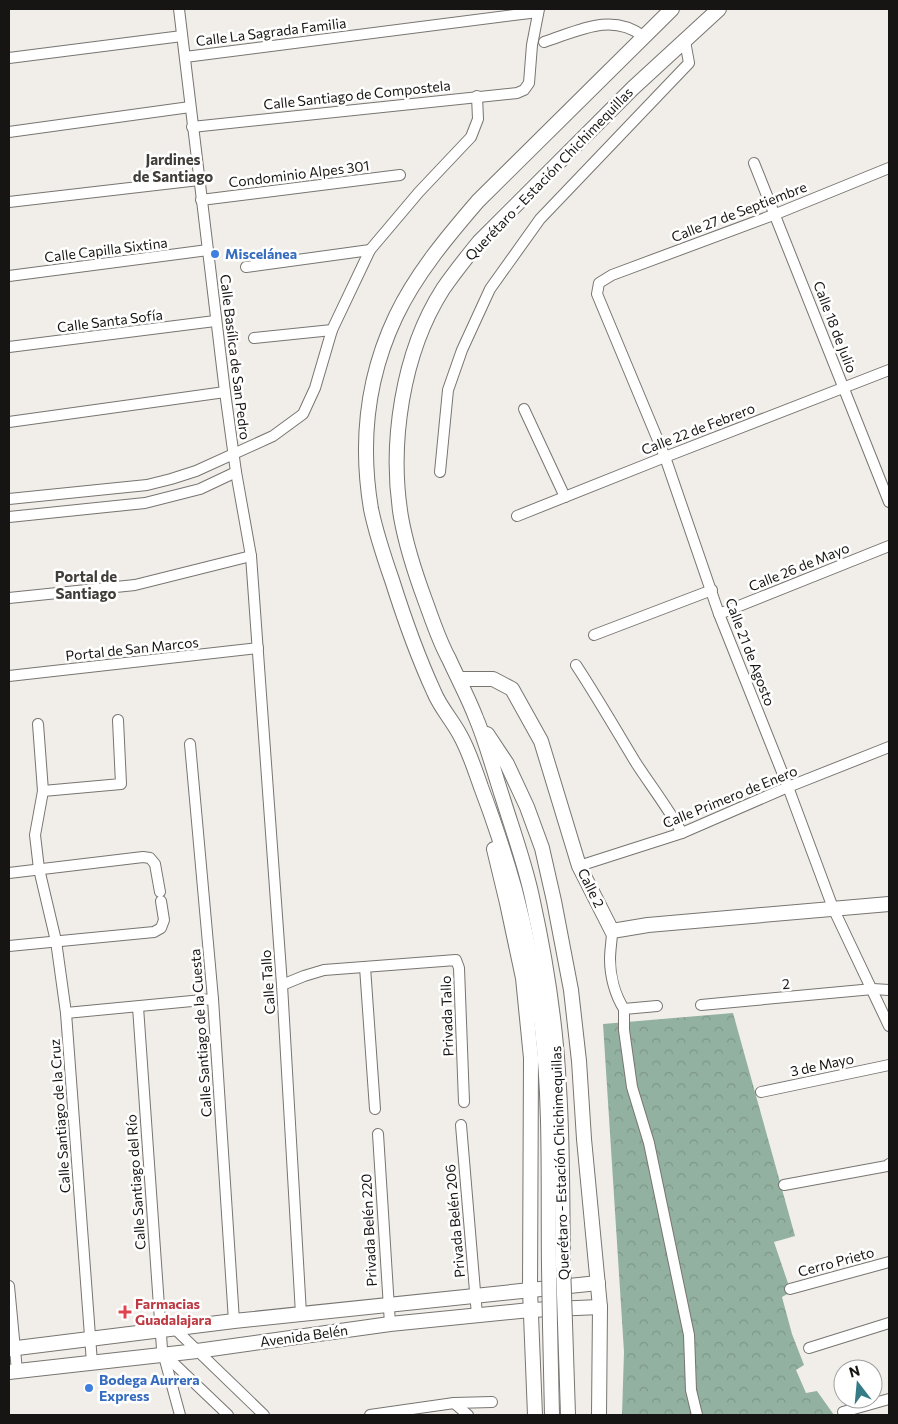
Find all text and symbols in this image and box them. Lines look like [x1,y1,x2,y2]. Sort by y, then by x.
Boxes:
street label: Calle La Sagrada Familia [195,14,347,49]
street label: Calle Santiago de Compostela [263,76,451,113]
street label: Querétaro - Estación Chichimequillas [461,83,636,264]
district label: Jardines de Santiago [133,150,213,185]
street label: Condominio Alpes 301 [227,156,370,191]
street label: Calle 27 de Septiembre [669,178,809,245]
street label: Calle Capilla Sixtina [43,234,168,265]
place label: Miscelánea [225,245,297,262]
marker: Miscelánea [209,248,221,260]
street label: Calle Basílica de San Pedro [217,273,254,441]
street label: Calle 18 de Julio [810,279,861,375]
street label: Calle Santa Sofía [56,306,164,335]
street label: Calle 22 de Febrero [639,399,757,458]
street label: Calle 26 de Mayo [746,539,852,594]
district label: Portal de Santiago [55,567,117,602]
street label: Calle 21 de Agosto [722,596,779,708]
street label: Portal de San Marcos [65,633,199,664]
street label: Calle Primero de Enero [660,762,800,831]
street label: Calle 2 [575,865,608,911]
street label: Calle Santiago de la Cuesta [186,948,215,1118]
street label: Calle Tallo [257,949,278,1015]
street label: Privada Tallo [437,975,456,1057]
street label: 2 [781,975,791,992]
street label: Calle Santiago de la Cruz [46,1038,73,1194]
street label: Querétaro - Estación Chichimequillas [547,1046,572,1280]
street label: 3 de Mayo [789,1049,855,1080]
street label: Calle Santiago del Río [122,1114,149,1250]
street label: Privada Belén 206 [441,1164,468,1278]
street label: Privada Belén 220 [357,1173,380,1287]
street label: Cerro Prieto [796,1243,876,1280]
place label: Farmacias Guadalajara [135,1295,212,1328]
marker: Farmacias Guadalajara [119,1306,131,1318]
street label: Avenida Belén [259,1321,349,1350]
north arrow [833,1359,883,1409]
text: N [847,1361,862,1381]
place label: Bodega Aurrera Express [99,1371,200,1404]
marker: Bodega Aurrera Express [83,1382,95,1394]

